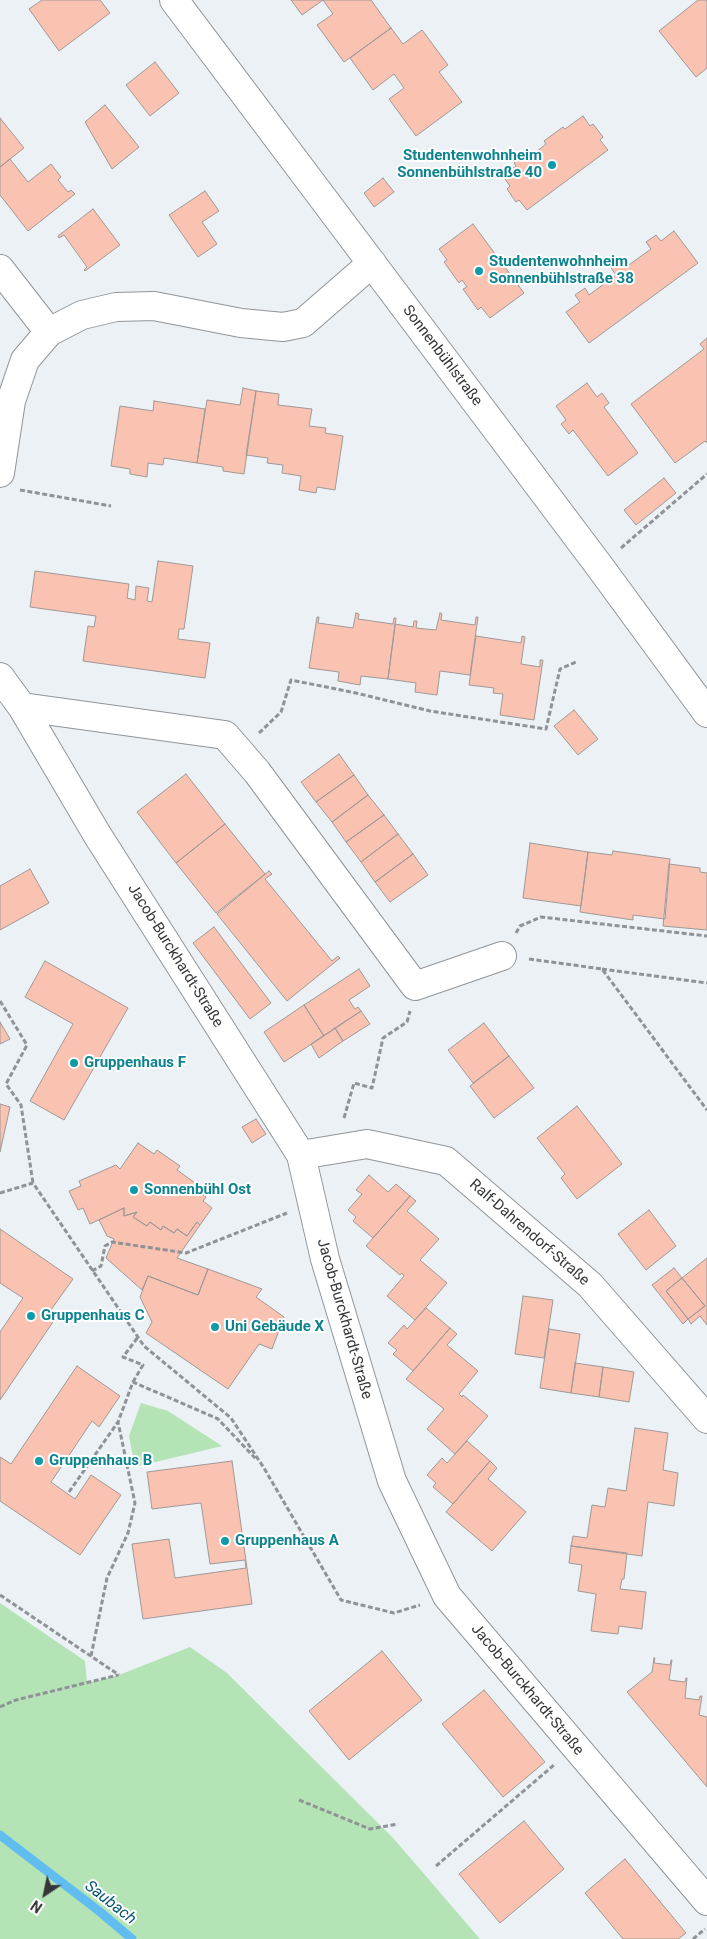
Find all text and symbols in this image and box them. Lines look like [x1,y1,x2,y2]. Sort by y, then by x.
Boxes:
place label: Studentenwohnheim Sonnenbühlstraße 40 [397,147,542,182]
marker: Studentenwohnheim Sonnenbühlstraße 40 [546,159,558,171]
place label: Studentenwohnheim Sonnenbühlstraße 38 [489,253,634,288]
marker: Studentenwohnheim Sonnenbühlstraße 38 [473,265,485,277]
street label: Sonnenbühlstraße [398,302,486,410]
street label: Jacob-Burckhardt-Straße [123,881,227,1031]
place label: Gruppenhaus F [84,1054,186,1072]
marker: Gruppenhaus F [68,1057,80,1069]
street label: Ralf-Dahrendorf-Straße [465,1176,593,1290]
place label: Sonnenbühl Ost [144,1181,251,1199]
marker: Sonnenbühl Ost [128,1184,140,1196]
street label: Jacob-Burckhardt-Straße [312,1237,376,1401]
place label: Gruppenhaus C [41,1307,145,1325]
marker: Gruppenhaus C [25,1310,37,1322]
place label: Uni Gebäude X [225,1318,324,1336]
marker: Uni Gebäude X [209,1321,221,1333]
place label: Gruppenhaus B [49,1452,152,1470]
marker: Gruppenhaus B [33,1455,45,1467]
place label: Gruppenhaus A [235,1532,339,1550]
marker: Gruppenhaus A [219,1535,231,1547]
street label: Jacob-Burckhardt-Straße [467,1621,587,1759]
north arrow [20,1869,70,1919]
water label: Saubach [80,1877,140,1929]
text: N [28,1897,45,1916]

